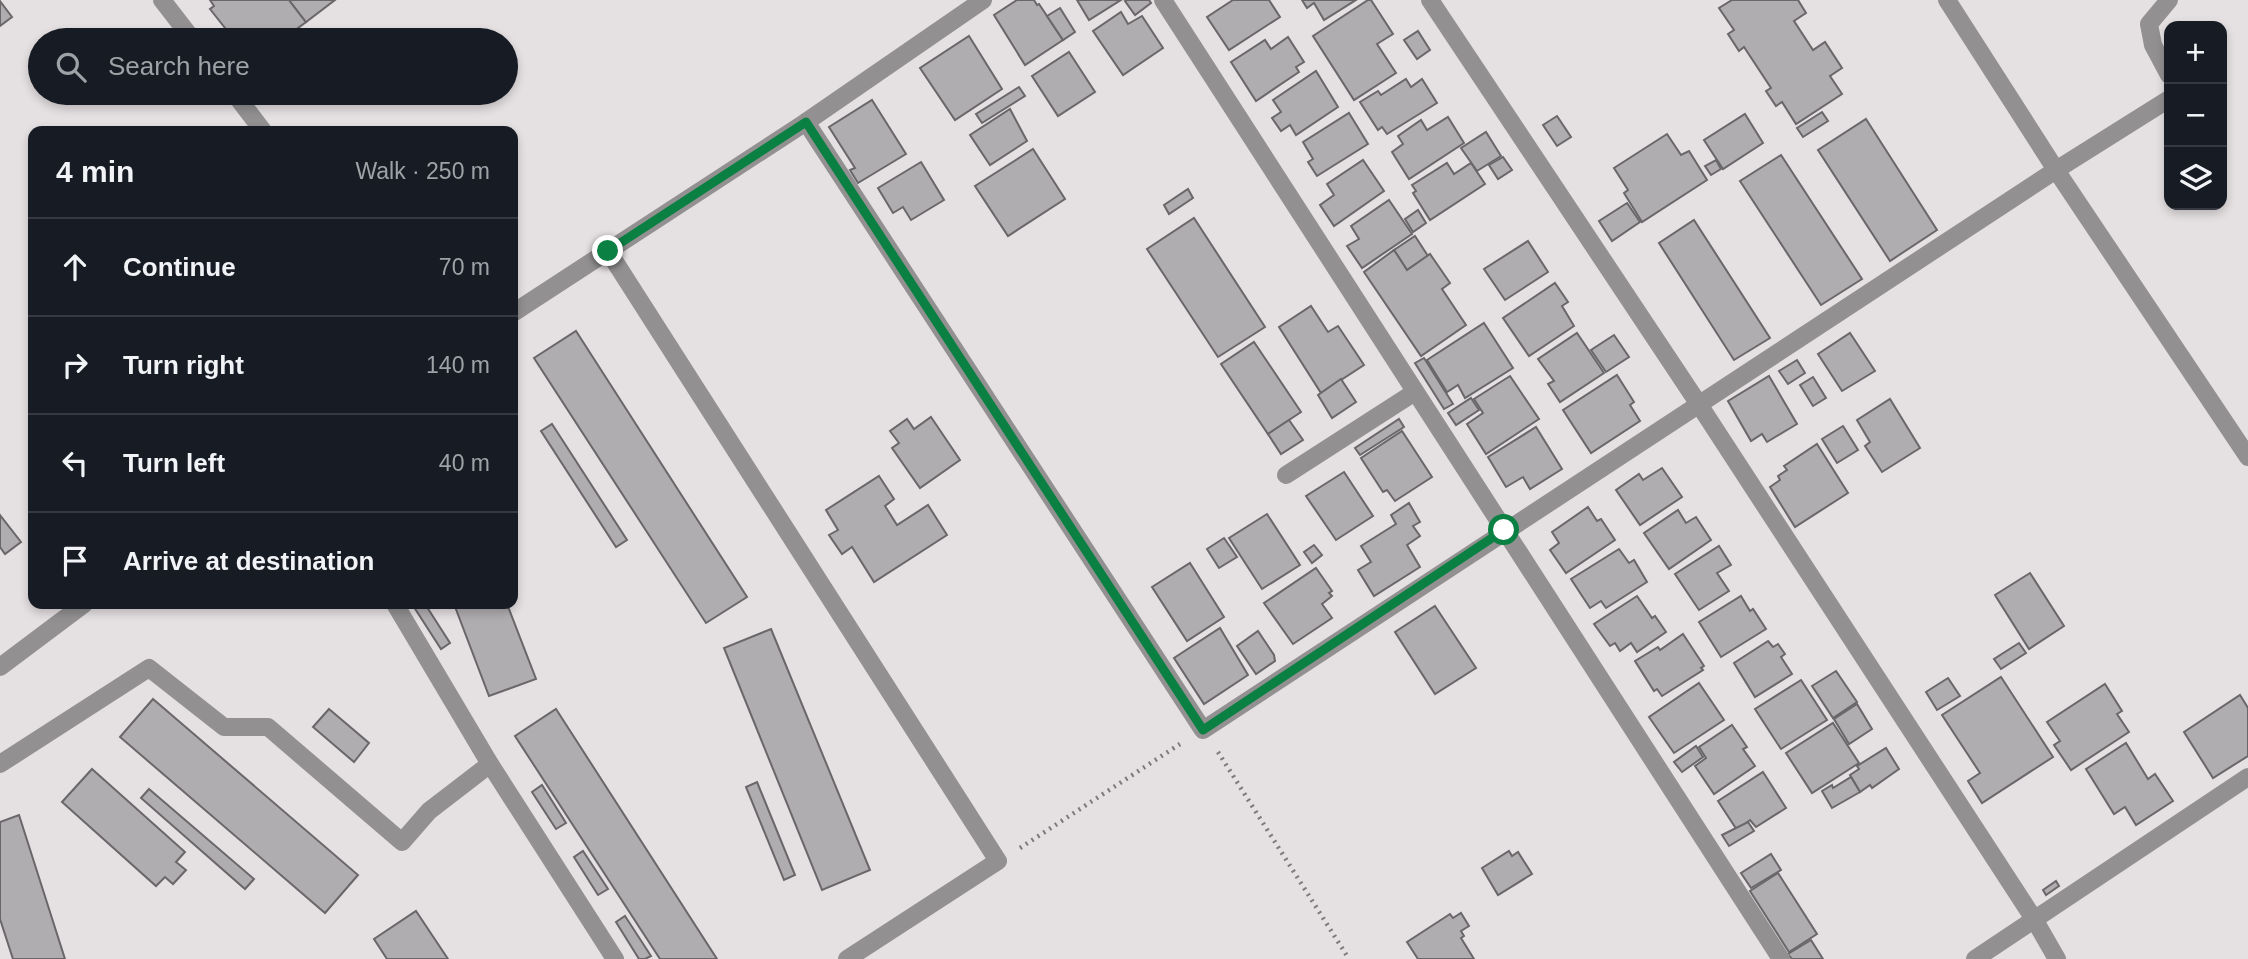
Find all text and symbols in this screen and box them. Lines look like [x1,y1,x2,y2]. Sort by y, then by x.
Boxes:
map controls [2164,21,2227,210]
button: + [2164,21,2227,84]
search box [28,28,518,105]
icon: search [52,48,90,86]
text: Search here [108,51,250,81]
button: − [2164,84,2227,147]
button: layers [2164,147,2227,210]
text: 4 min [56,155,134,188]
text: Walk · 250 m [355,158,490,184]
route end [592,235,623,266]
icon: ahead [56,248,94,286]
text: Continue [123,252,236,282]
text: 70 m [439,254,490,280]
icon: right [56,346,94,384]
text: Turn right [123,350,244,380]
text: 140 m [426,352,490,378]
icon: left [56,444,94,482]
text: Turn left [123,448,225,478]
text: 40 m [439,450,490,476]
route start [1488,514,1519,545]
icon: arrive [56,542,94,580]
text: Arrive at destination [123,546,374,576]

